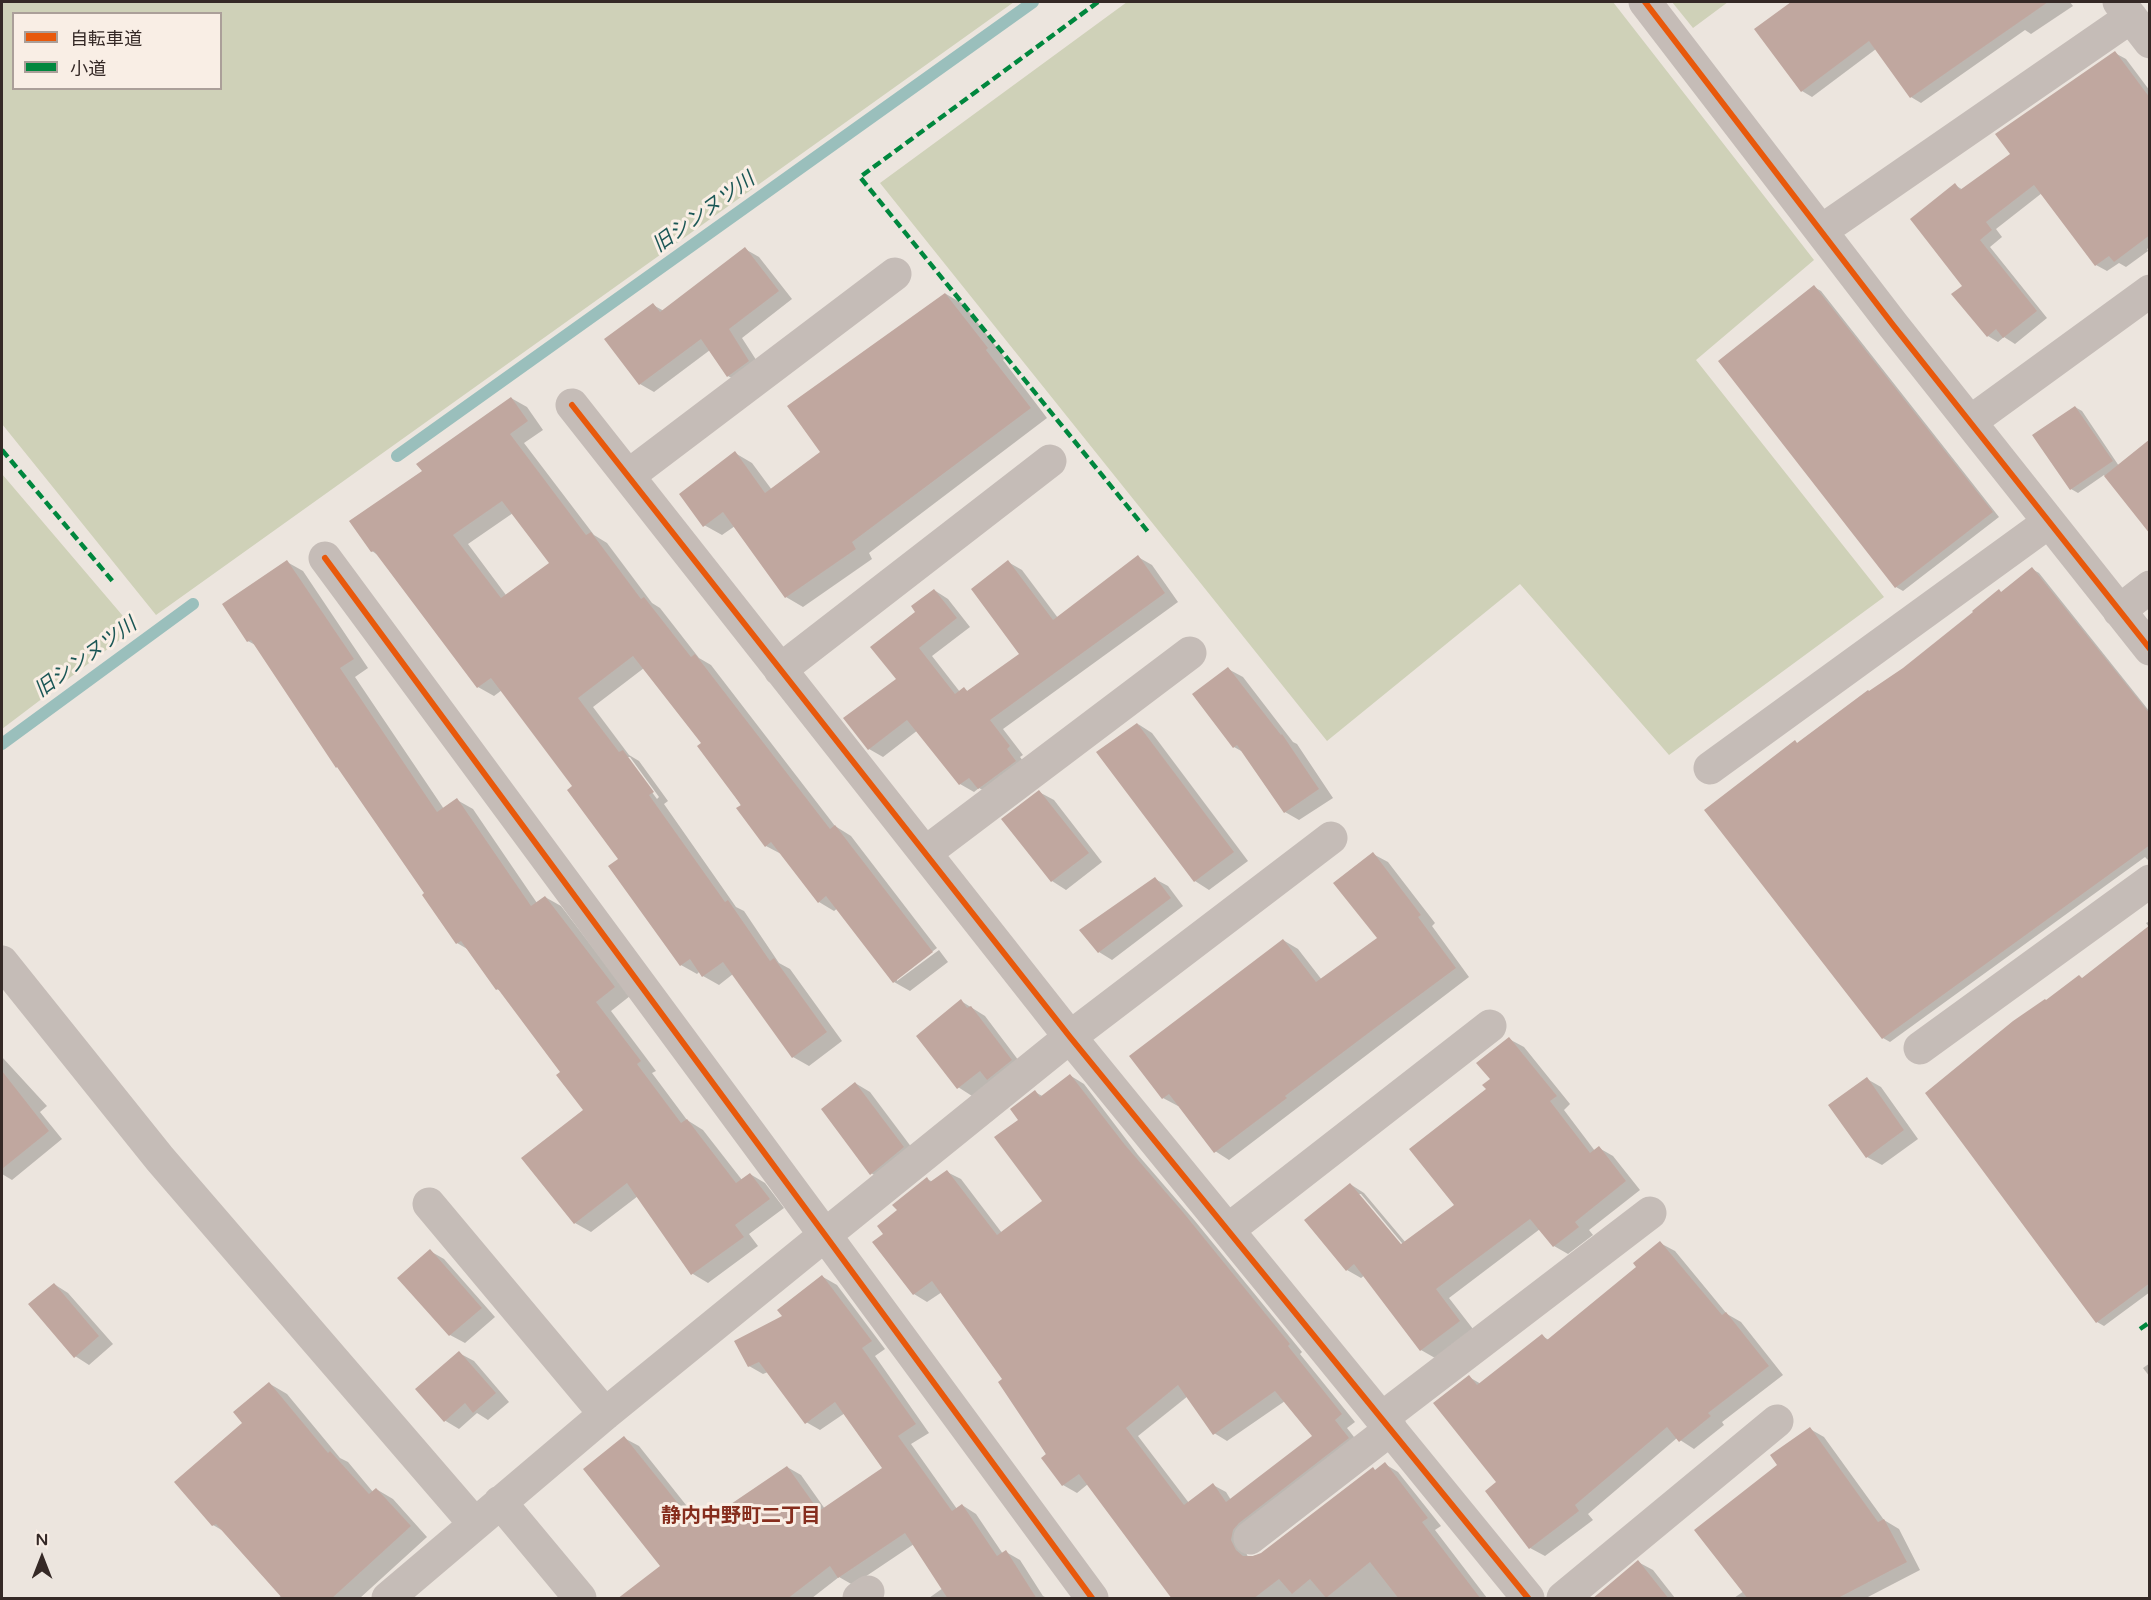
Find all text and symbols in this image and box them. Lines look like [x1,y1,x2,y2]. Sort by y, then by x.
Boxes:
legend [12,12,222,90]
text: 自転車道 [70,28,142,50]
text: 小道 [70,58,106,80]
water label: 旧シンヌツ川 [648,168,760,258]
water label: 旧シンヌツ川 [30,613,142,703]
district label: 静内中野町二丁目 [661,1505,821,1529]
north arrow [12,1528,72,1588]
text: N [36,1530,48,1550]

